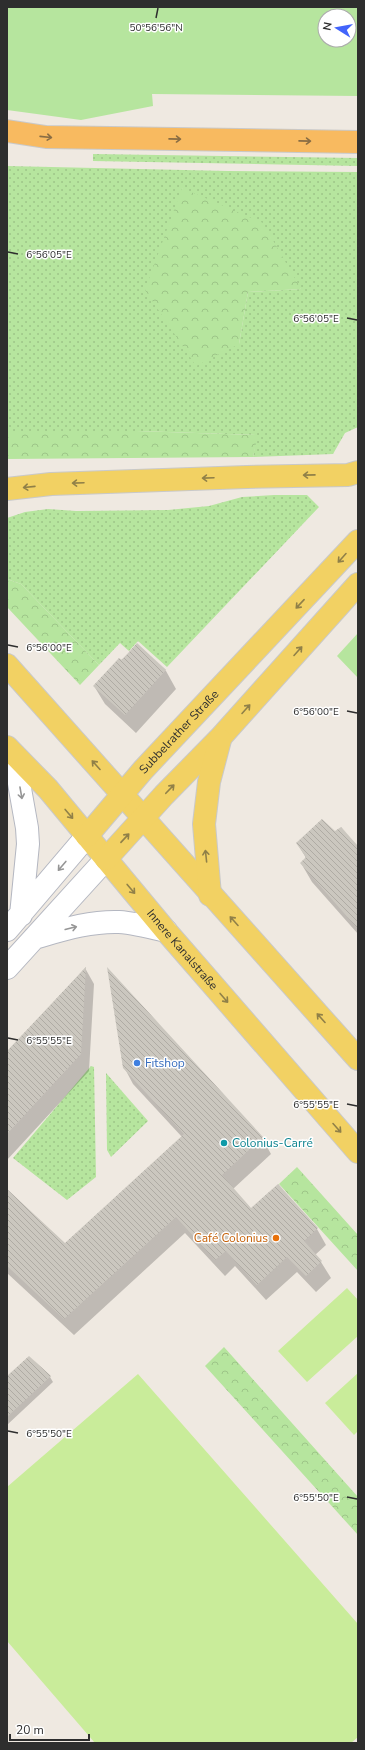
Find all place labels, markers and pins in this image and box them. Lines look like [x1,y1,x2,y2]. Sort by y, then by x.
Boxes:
place label: Fitshop [145,1055,185,1071]
marker: Fitshop [132,1058,142,1068]
place label: Colonius-Carré [232,1135,313,1151]
marker: Colonius-Carré [219,1138,229,1148]
place label: Café Colonius [194,1230,268,1246]
marker: Café Colonius [271,1233,281,1243]

